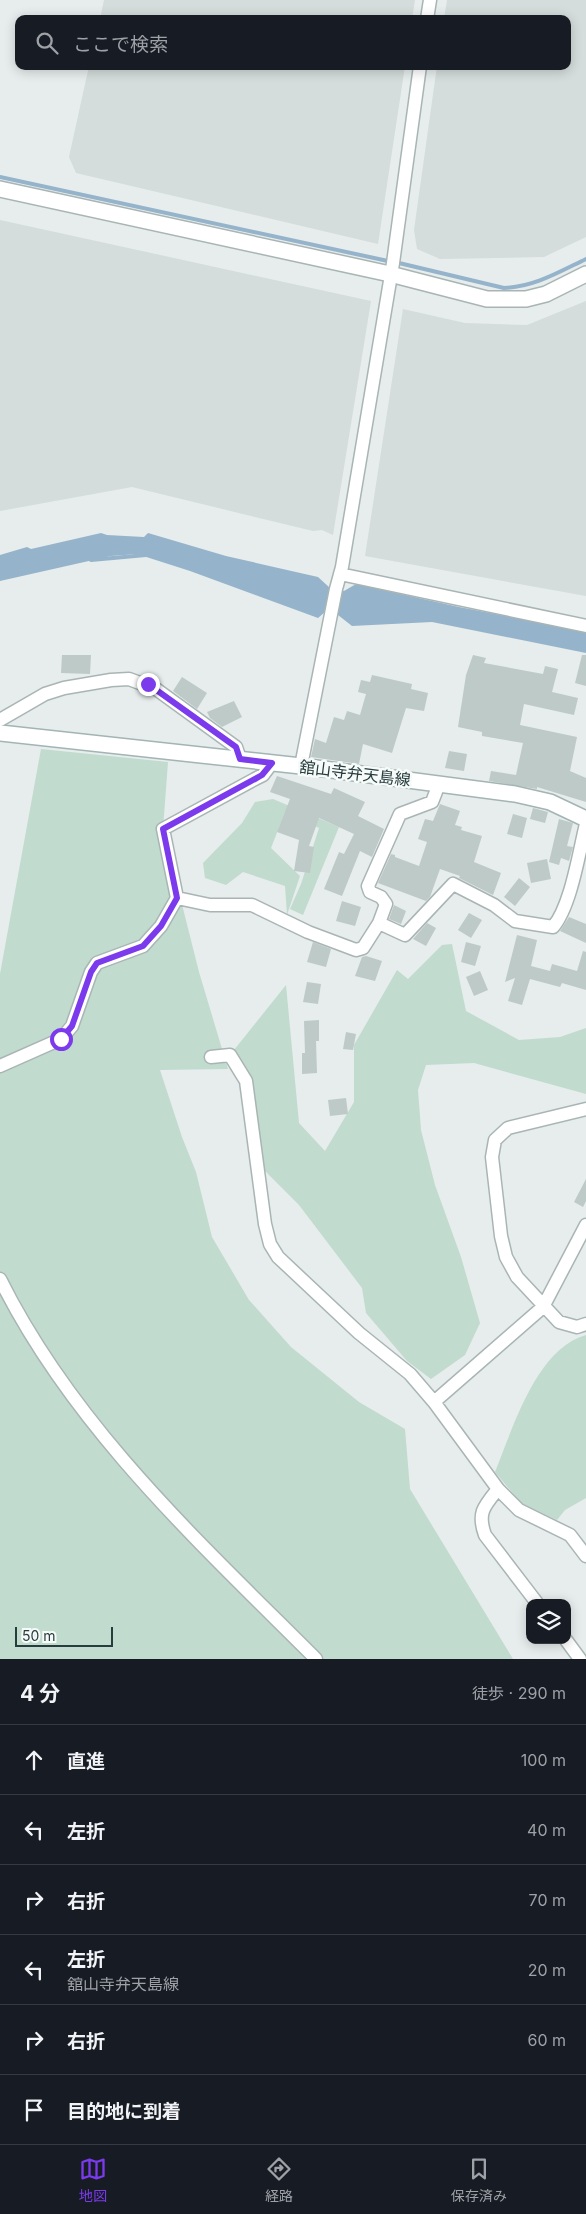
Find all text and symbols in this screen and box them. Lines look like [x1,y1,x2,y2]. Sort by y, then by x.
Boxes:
search box [15,15,571,70]
icon: search [33,29,61,57]
text: ここで検索 [73,33,168,56]
route end [137,673,160,696]
street label: 舘山寺弁天島線 [298,756,412,790]
route start [50,1028,73,1051]
map controls [526,1599,571,1644]
button: layers [526,1599,571,1644]
scale bar [15,1624,112,1647]
text: 50 m [22,1627,56,1644]
text: 4 分 [20,1681,60,1706]
text: 徒歩 · 290 m [472,1683,566,1703]
icon: ahead [20,1746,48,1774]
text: 直進 [67,1750,105,1773]
text: 100 m [521,1750,566,1770]
icon: left [20,1816,48,1844]
text: 左折 [67,1820,105,1843]
text: 40 m [527,1820,566,1840]
icon: right [20,1886,48,1914]
text: 右折 [67,1890,105,1913]
text: 70 m [529,1890,566,1910]
text: 左折 [67,1948,105,1971]
icon: left [20,1956,48,1984]
text: 20 m [528,1960,566,1980]
text: 舘山寺弁天島線 [67,1974,179,1994]
icon: right [20,2026,48,2054]
text: 右折 [67,2030,105,2053]
text: 60 m [527,2030,566,2050]
icon: arrive [20,2096,48,2124]
text: 目的地に到着 [67,2100,181,2123]
tab: 地図 [79,2155,107,2205]
tab: 経路 [265,2155,293,2205]
tab: 保存済み [451,2155,507,2205]

